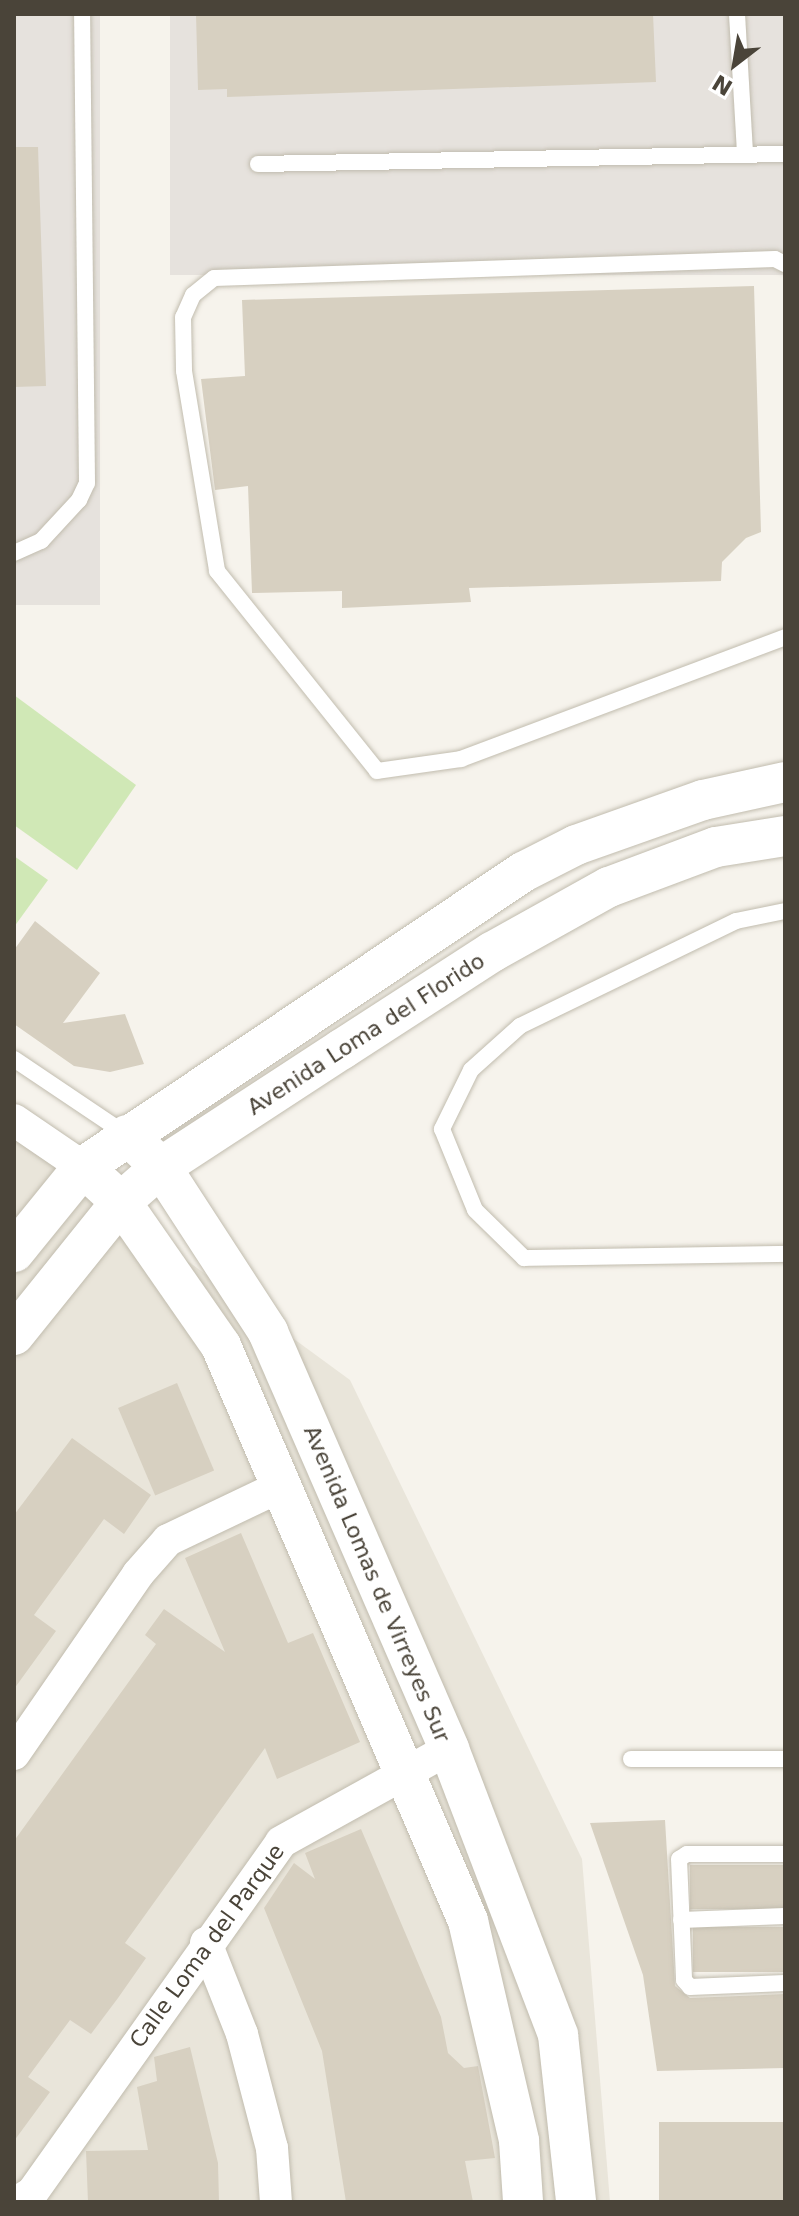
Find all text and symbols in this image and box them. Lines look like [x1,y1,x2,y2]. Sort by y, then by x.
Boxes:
north arrow [695,24,775,104]
text: N [708,70,737,100]
street label: Avenida Loma del Florido [242,947,490,1121]
street label: Avenida Lomas de Virreyes Sur [298,1422,456,1746]
street label: Calle Loma del Parque [124,1839,290,2053]

